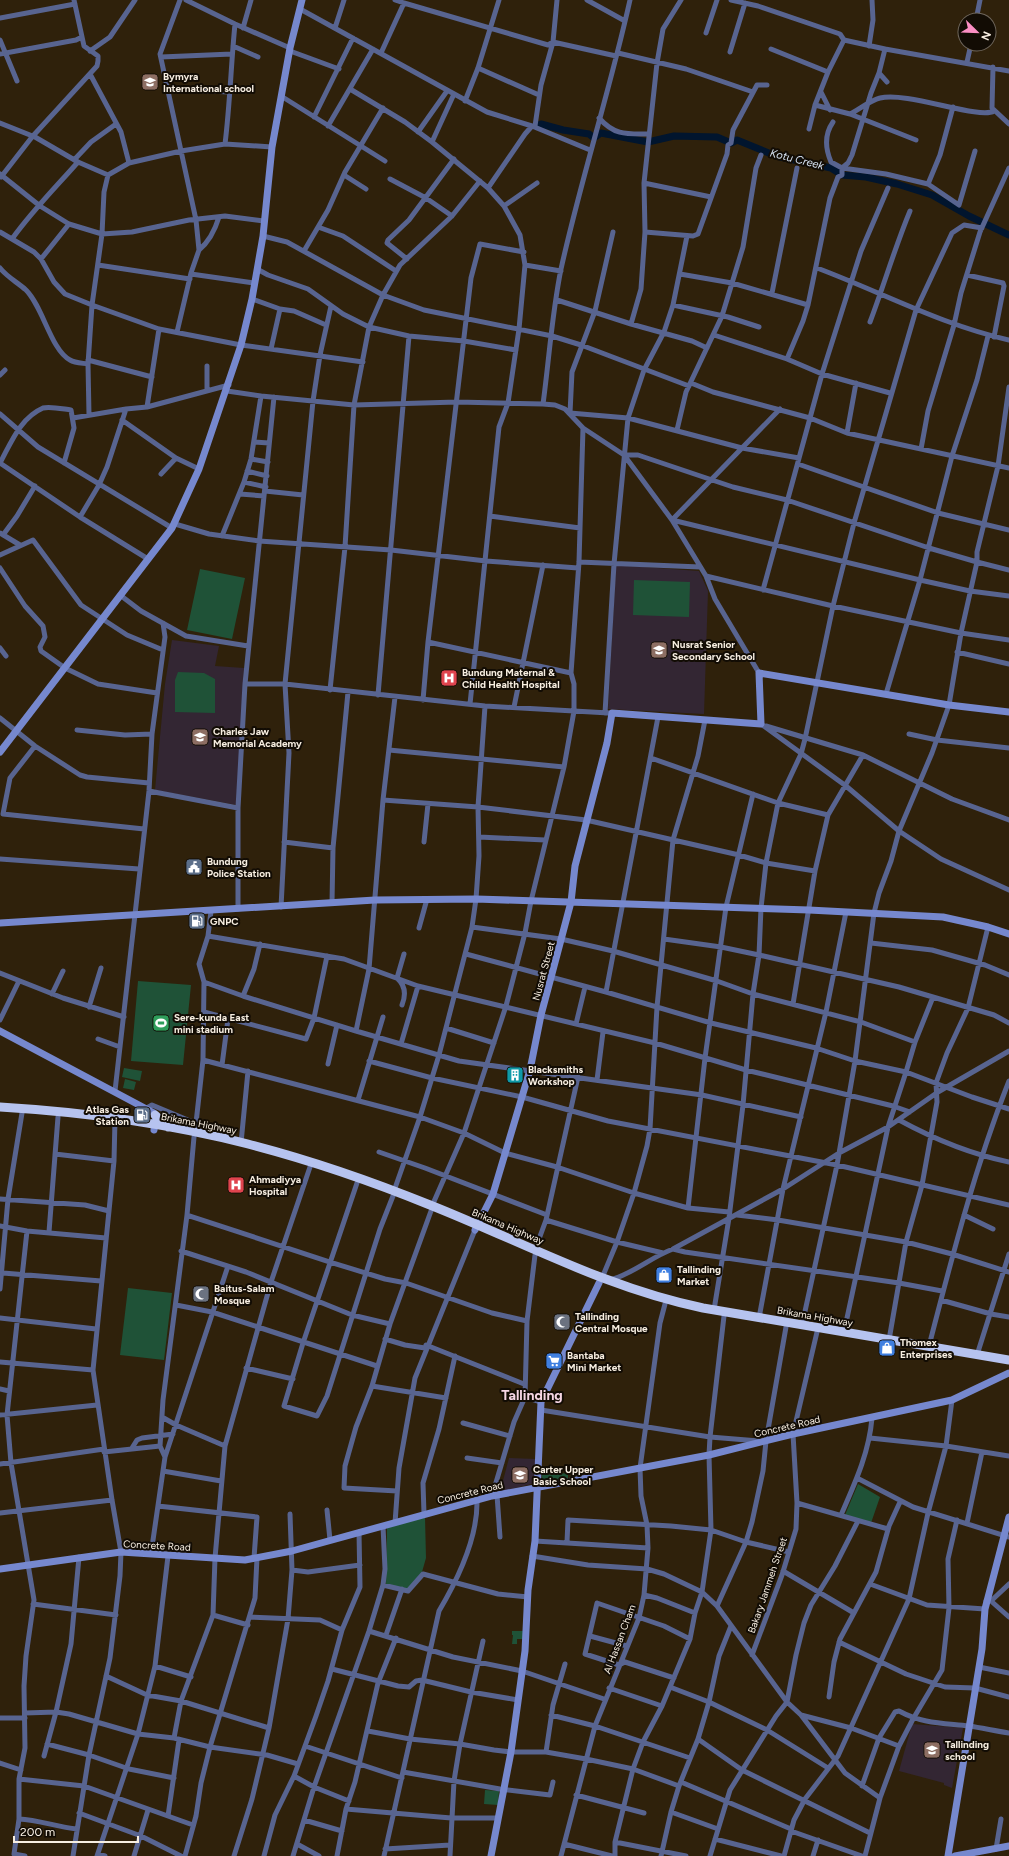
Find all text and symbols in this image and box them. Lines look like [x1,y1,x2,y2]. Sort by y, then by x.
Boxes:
north arrow [957,12,997,52]
text: N [978,29,993,42]
place label: Bymyra International school [163,70,254,95]
school or university icon: Bymyra International school [140,72,160,92]
water label: Kotu Creek [769,147,826,173]
place label: Nusrat Senior Secondary School [672,638,755,663]
school or university icon: Nusrat Senior Secondary School [649,640,669,660]
place label: Bundung Maternal & Child Health Hospital [462,666,560,691]
hospital icon: Bundung Maternal & Child Health Hospital [439,668,459,688]
place label: Charles Jaw Memorial Academy [213,725,302,750]
school or university icon: Charles Jaw Memorial Academy [190,727,210,747]
place label: Bundung Police Station [207,855,271,880]
public building icon: Bundung Police Station [184,857,204,877]
fuel station icon: GNPC [187,911,207,931]
place label: GNPC [210,915,238,928]
street label: Nusrat Street [529,940,558,1002]
place label: Sere-kunda East mini stadium [174,1011,249,1036]
sports icon: Sere-kunda East mini stadium [151,1013,171,1033]
place label: Blacksmiths Workshop [528,1063,583,1088]
building icon: Blacksmiths Workshop [505,1065,525,1085]
place label: Atlas Gas Station [86,1103,129,1128]
fuel station icon: Atlas Gas Station [132,1105,152,1125]
street label: Brikama Highway [160,1110,239,1137]
place label: Ahmadiyya Hospital [249,1173,301,1198]
hospital icon: Ahmadiyya Hospital [226,1175,246,1195]
street label: Brikama Highway [470,1205,546,1248]
place label: Tallinding Market [677,1263,721,1288]
shop icon: Tallinding Market [654,1265,674,1285]
place label: Baitus-Salam Mosque [214,1282,275,1307]
mosque icon: Baitus-Salam Mosque [191,1284,211,1304]
street label: Brikama Highway [776,1303,855,1330]
place label: Tallinding Central Mosque [575,1310,648,1335]
mosque icon: Tallinding Central Mosque [552,1312,572,1332]
place label: Thomex Enterprises [900,1336,952,1361]
shop icon: Thomex Enterprises [877,1338,897,1358]
place label: Bantaba Mini Market [567,1349,621,1374]
supermarket icon: Bantaba Mini Market [544,1351,564,1371]
district label: Tallinding [501,1387,563,1404]
street label: Concrete Road [753,1413,822,1440]
place label: Carter Upper Basic School [533,1463,594,1488]
school or university icon: Carter Upper Basic School [510,1465,530,1485]
street label: Concrete Road [436,1478,505,1507]
street label: Bakary Jammeh Street [745,1535,790,1635]
street label: Concrete Road [123,1537,191,1554]
street label: Al Hassan Cham [600,1603,639,1676]
place label: Tallinding school [945,1738,989,1763]
school or university icon: Tallinding school [922,1740,942,1760]
scale bar [14,1818,138,1844]
text: 200 m [20,1825,55,1839]

